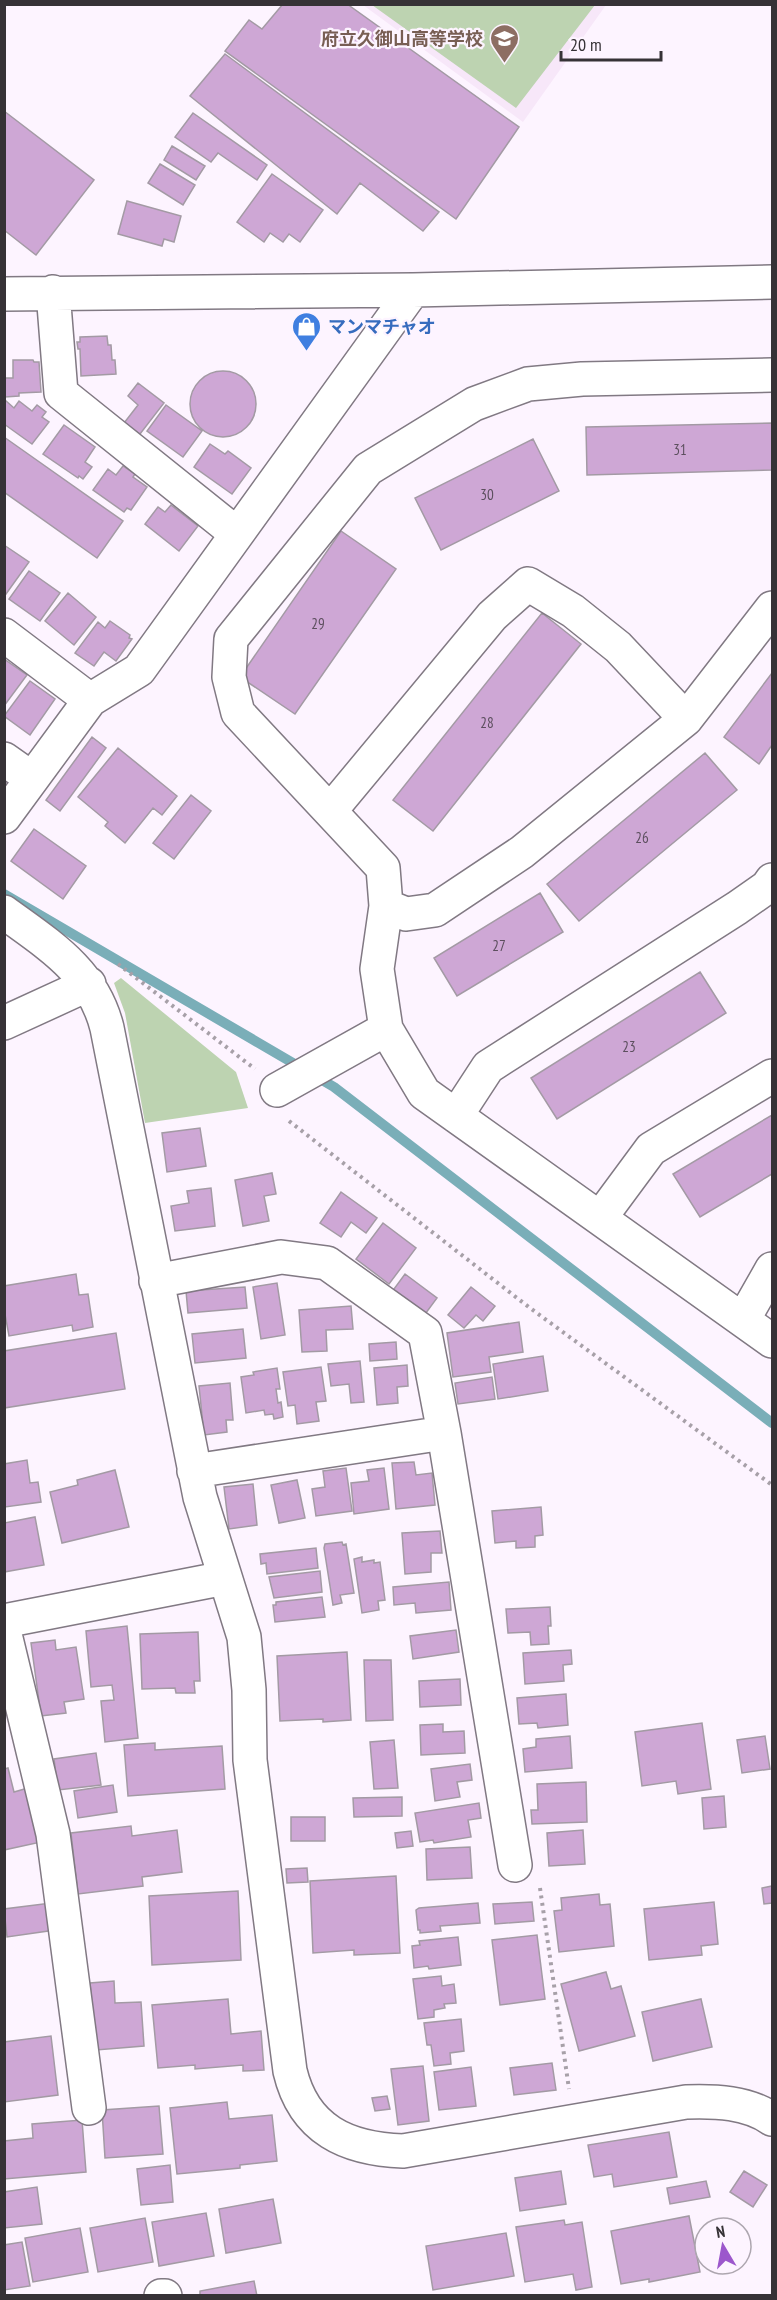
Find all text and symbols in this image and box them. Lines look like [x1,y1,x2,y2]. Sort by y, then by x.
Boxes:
school or university icon: 府立久御山高等学校 [488,22,520,64]
scale bar [561,24,662,62]
place label: 府立久御山高等学校 [321,27,483,50]
text: 20 m [570,33,602,56]
shop icon: マンマチャオ [291,310,323,352]
place label: マンマチャオ [328,315,436,338]
house number: 31 [673,440,687,459]
house number: 30 [480,485,494,504]
house number: 29 [311,614,325,633]
house number: 28 [480,713,494,732]
house number: 26 [635,828,649,847]
house number: 27 [492,936,506,955]
house number: 23 [622,1037,636,1056]
north arrow [693,2216,753,2276]
text: N [714,2221,726,2242]

